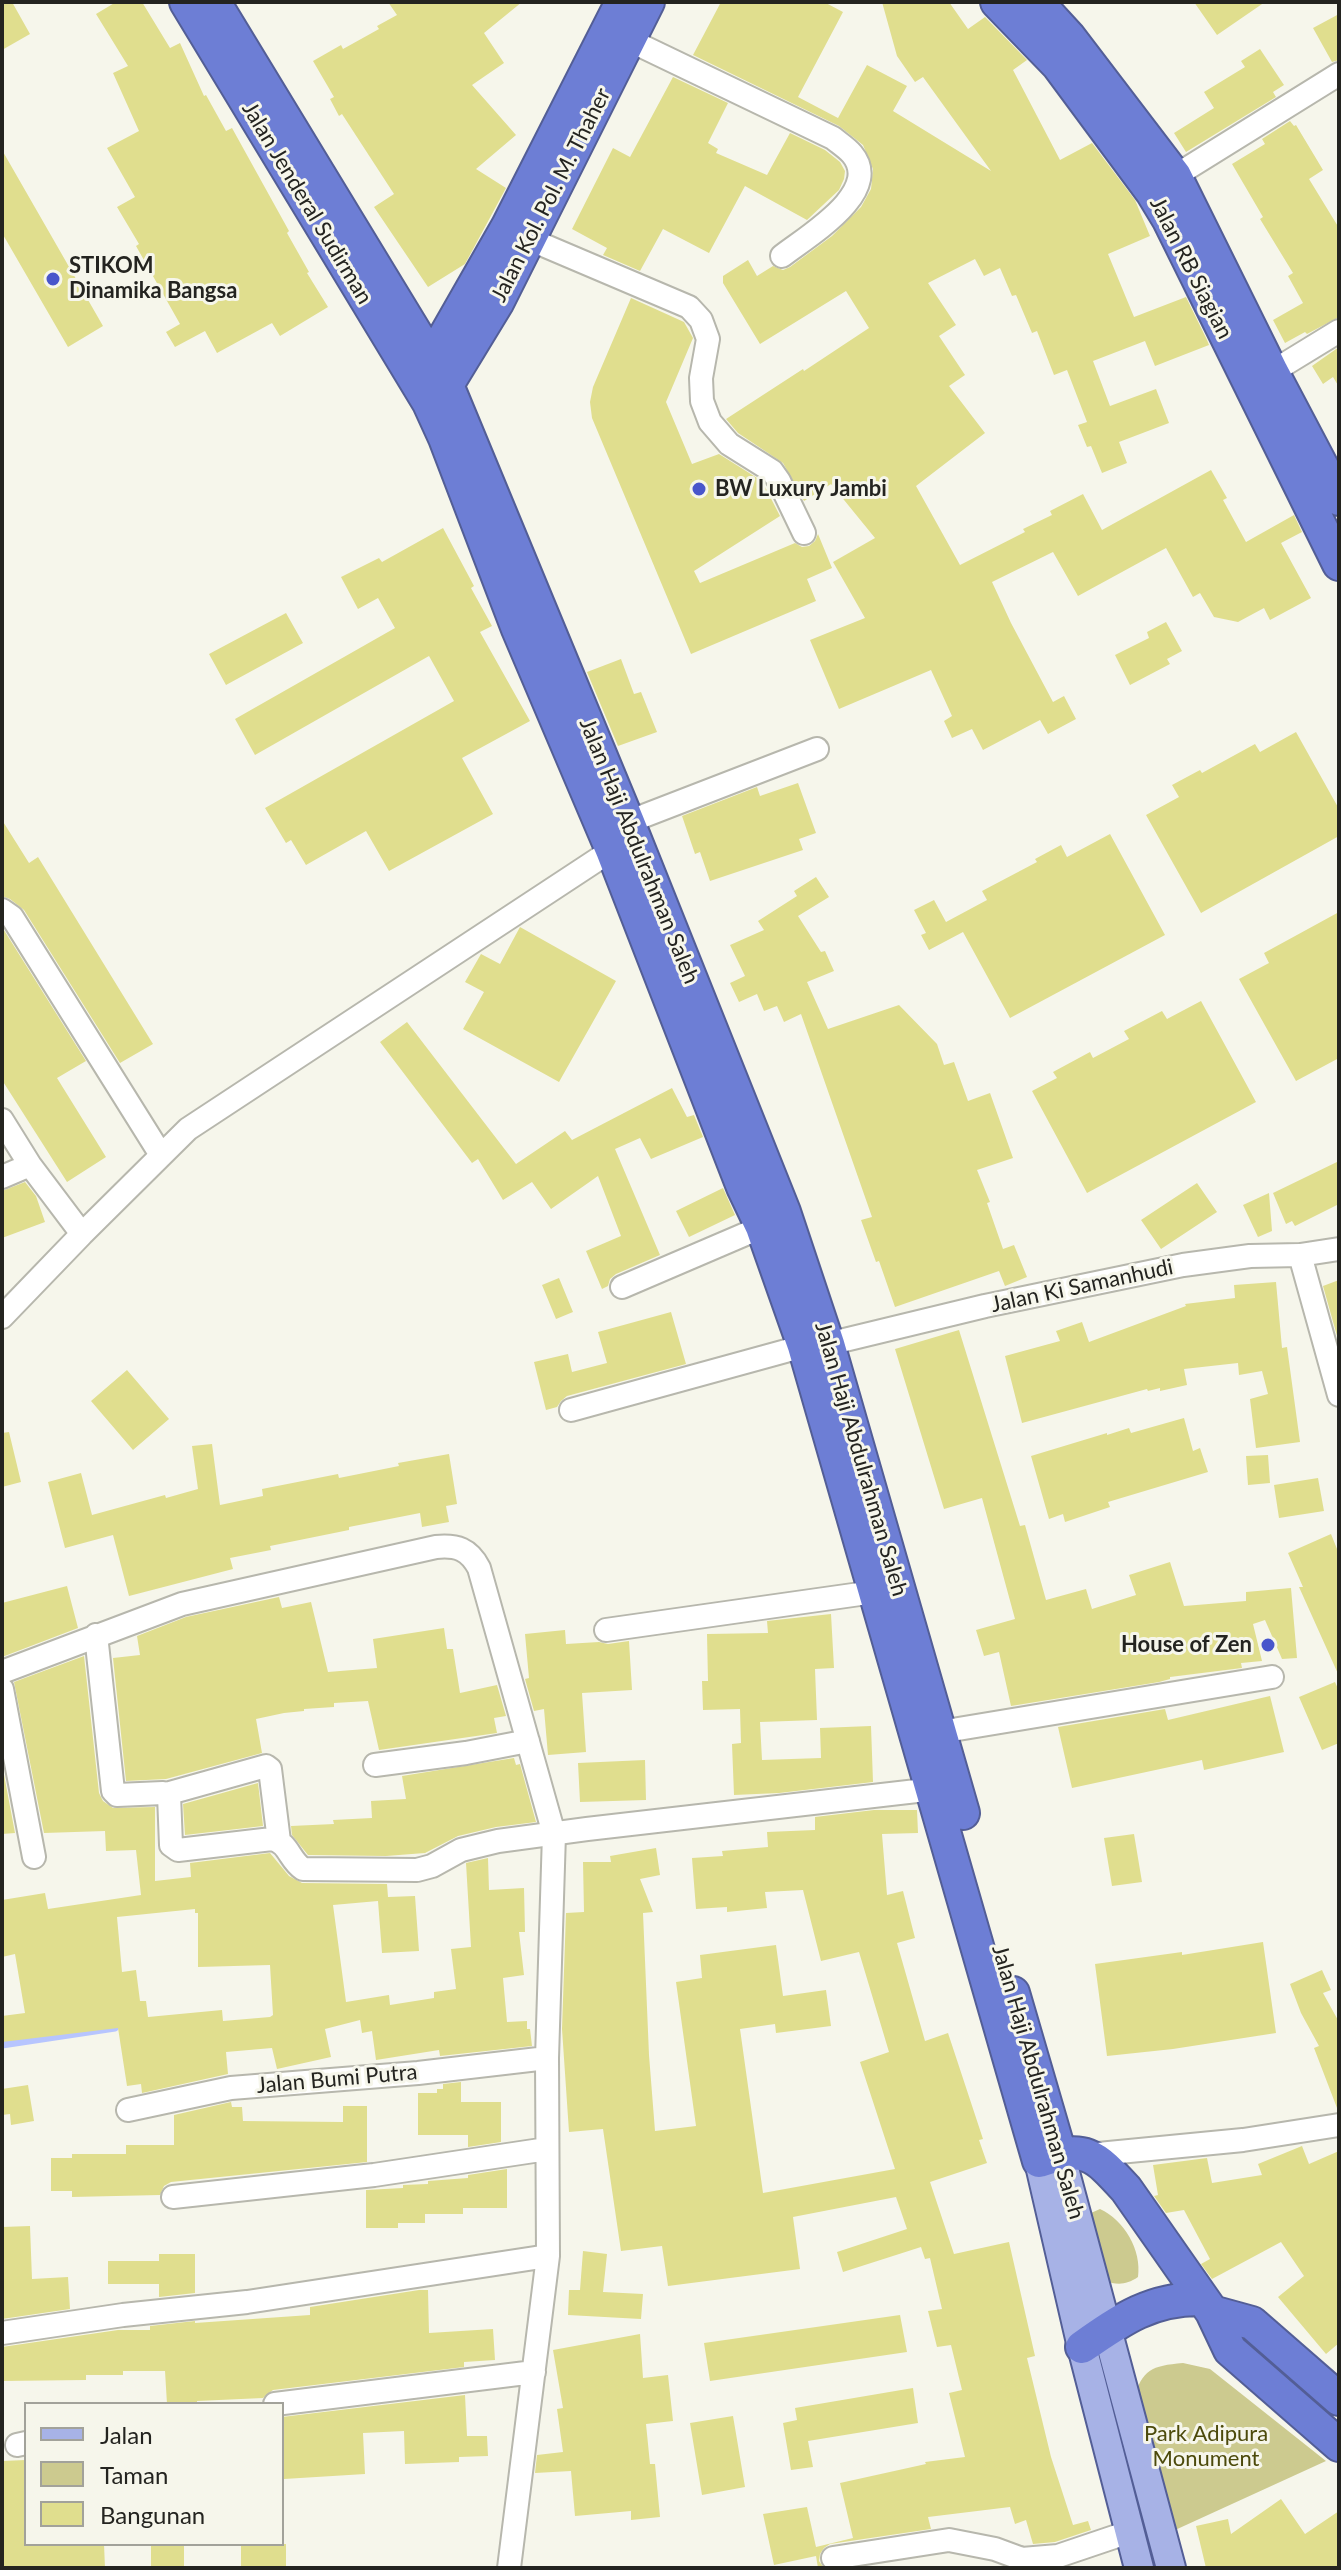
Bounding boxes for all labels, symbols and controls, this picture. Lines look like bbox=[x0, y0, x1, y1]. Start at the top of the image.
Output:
street label: Jalan Kol. Pol. M. Thaher bbox=[486, 84, 616, 306]
street label: Jalan Jenderal Sudirman bbox=[236, 97, 378, 309]
street label: Jalan RB Siagian bbox=[1144, 193, 1238, 343]
place label: STIKOM Dinamika Bangsa bbox=[69, 253, 237, 304]
marker: STIKOM Dinamika Bangsa bbox=[44, 270, 62, 288]
place label: BW Luxury Jambi bbox=[715, 476, 887, 502]
marker: BW Luxury Jambi bbox=[690, 480, 708, 498]
street label: Jalan Haji Abdulrahman Saleh bbox=[574, 714, 704, 988]
street label: Jalan Ki Samanhudi bbox=[989, 1254, 1175, 1318]
street label: Jalan Haji Abdulrahman Saleh bbox=[809, 1319, 913, 1599]
place label: House of Zen bbox=[1121, 1632, 1252, 1658]
marker: House of Zen bbox=[1259, 1636, 1277, 1654]
street label: Jalan Haji Abdulrahman Saleh bbox=[986, 1942, 1090, 2222]
street label: Jalan Bumi Putra bbox=[256, 2059, 418, 2099]
legend bbox=[24, 2402, 284, 2546]
text: Jalan bbox=[100, 2420, 153, 2449]
park label: Park Adipura Monument bbox=[1144, 2421, 1268, 2472]
text: Taman bbox=[100, 2460, 168, 2489]
text: Bangunan bbox=[100, 2500, 205, 2529]

